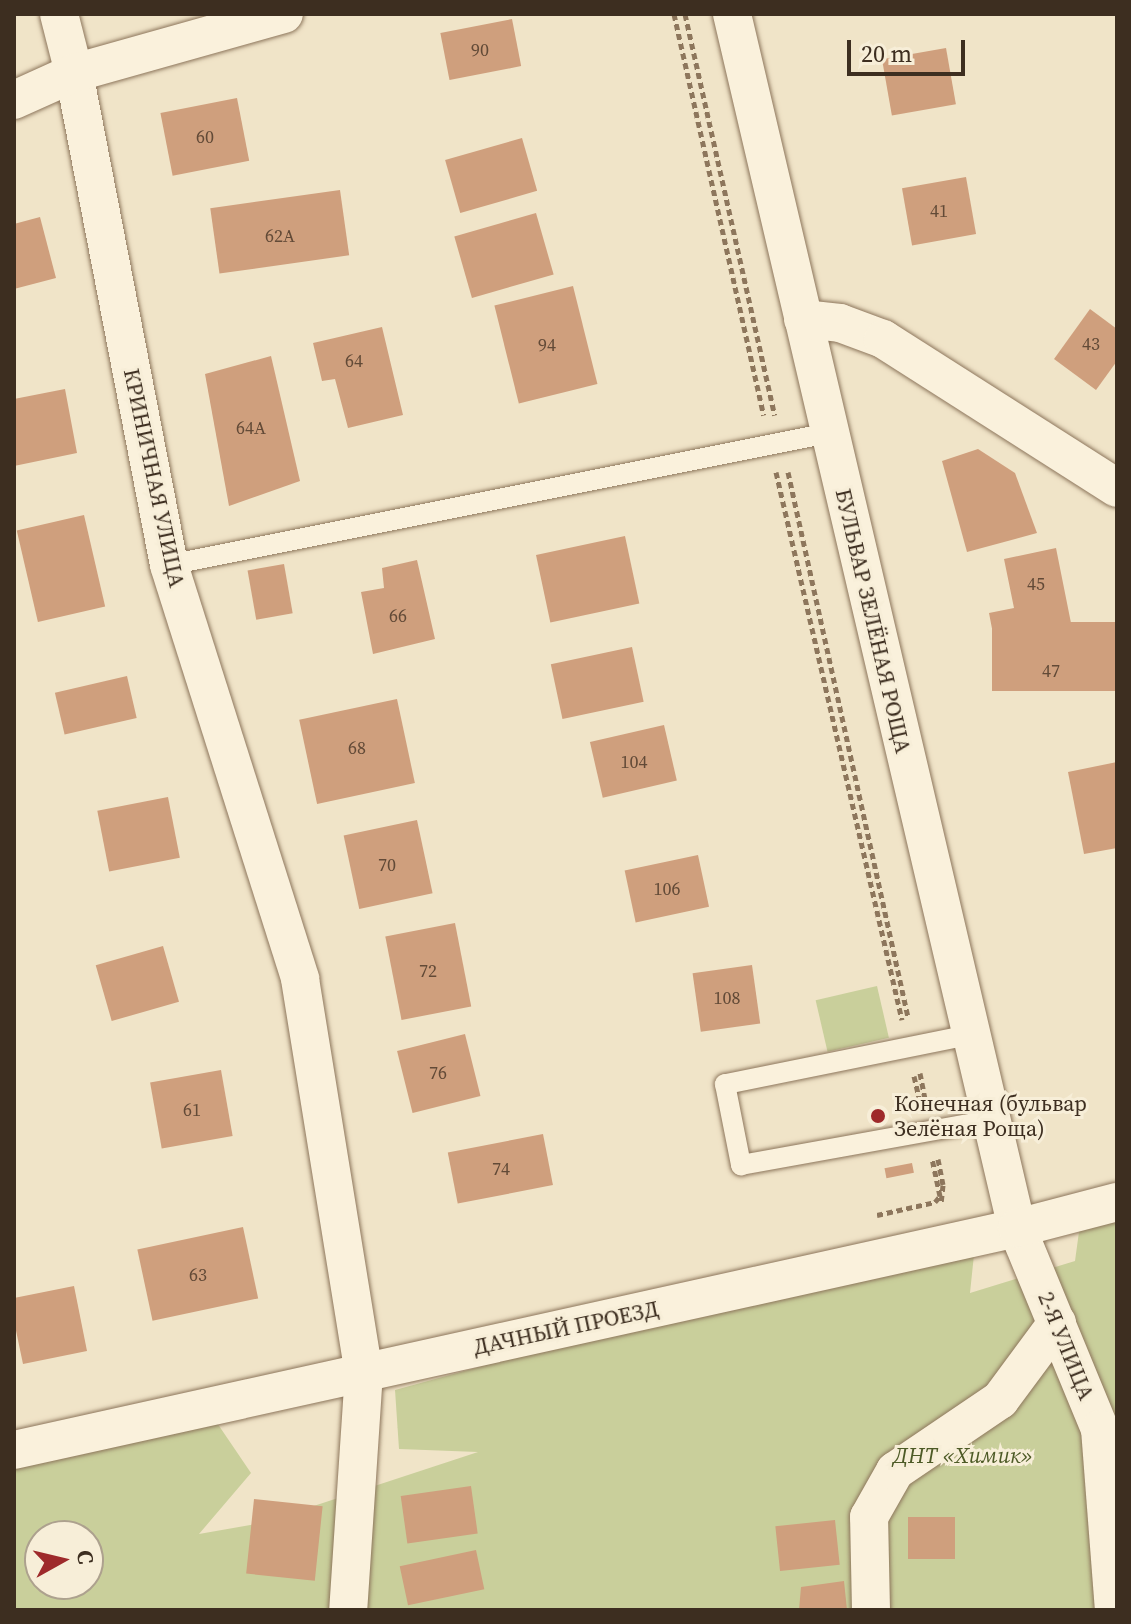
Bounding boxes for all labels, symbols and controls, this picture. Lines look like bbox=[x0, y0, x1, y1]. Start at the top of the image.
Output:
scale bar bbox=[851, 24, 969, 74]
text: 20 m bbox=[861, 37, 912, 70]
house number: 90 bbox=[471, 39, 489, 61]
house number: 60 bbox=[196, 126, 214, 148]
house number: 41 bbox=[930, 200, 948, 222]
house number: 62А bbox=[265, 225, 295, 247]
house number: 43 bbox=[1082, 333, 1100, 355]
house number: 94 bbox=[538, 334, 556, 356]
house number: 64 bbox=[345, 350, 363, 372]
street label: КРИНИЧНАЯ УЛИЦА bbox=[118, 366, 190, 590]
house number: 64А bbox=[236, 417, 266, 439]
street label: БУЛЬВАР ЗЕЛЁНАЯ РОЩА bbox=[830, 486, 916, 756]
house number: 45 bbox=[1027, 573, 1045, 595]
house number: 66 bbox=[389, 605, 407, 627]
house number: 47 bbox=[1042, 660, 1060, 682]
house number: 68 bbox=[348, 737, 366, 759]
house number: 104 bbox=[621, 751, 647, 773]
house number: 70 bbox=[378, 854, 396, 876]
house number: 106 bbox=[654, 878, 680, 900]
house number: 72 bbox=[419, 960, 437, 982]
house number: 108 bbox=[714, 987, 740, 1009]
house number: 76 bbox=[429, 1062, 447, 1084]
place label: Конечная (бульвар Зелёная Роща) bbox=[894, 1090, 1087, 1142]
house number: 61 bbox=[183, 1099, 201, 1121]
marker: Конечная (бульвар Зелёная Роща) bbox=[869, 1107, 887, 1125]
house number: 74 bbox=[492, 1158, 510, 1180]
house number: 63 bbox=[189, 1264, 207, 1286]
street label: 2-Я УЛИЦА bbox=[1032, 1288, 1100, 1404]
street label: ДАЧНЫЙ ПРОЕЗД bbox=[471, 1295, 661, 1361]
park label: ДНТ «Химик» bbox=[893, 1443, 1033, 1469]
north arrow bbox=[24, 1520, 104, 1600]
text: С bbox=[70, 1548, 102, 1566]

